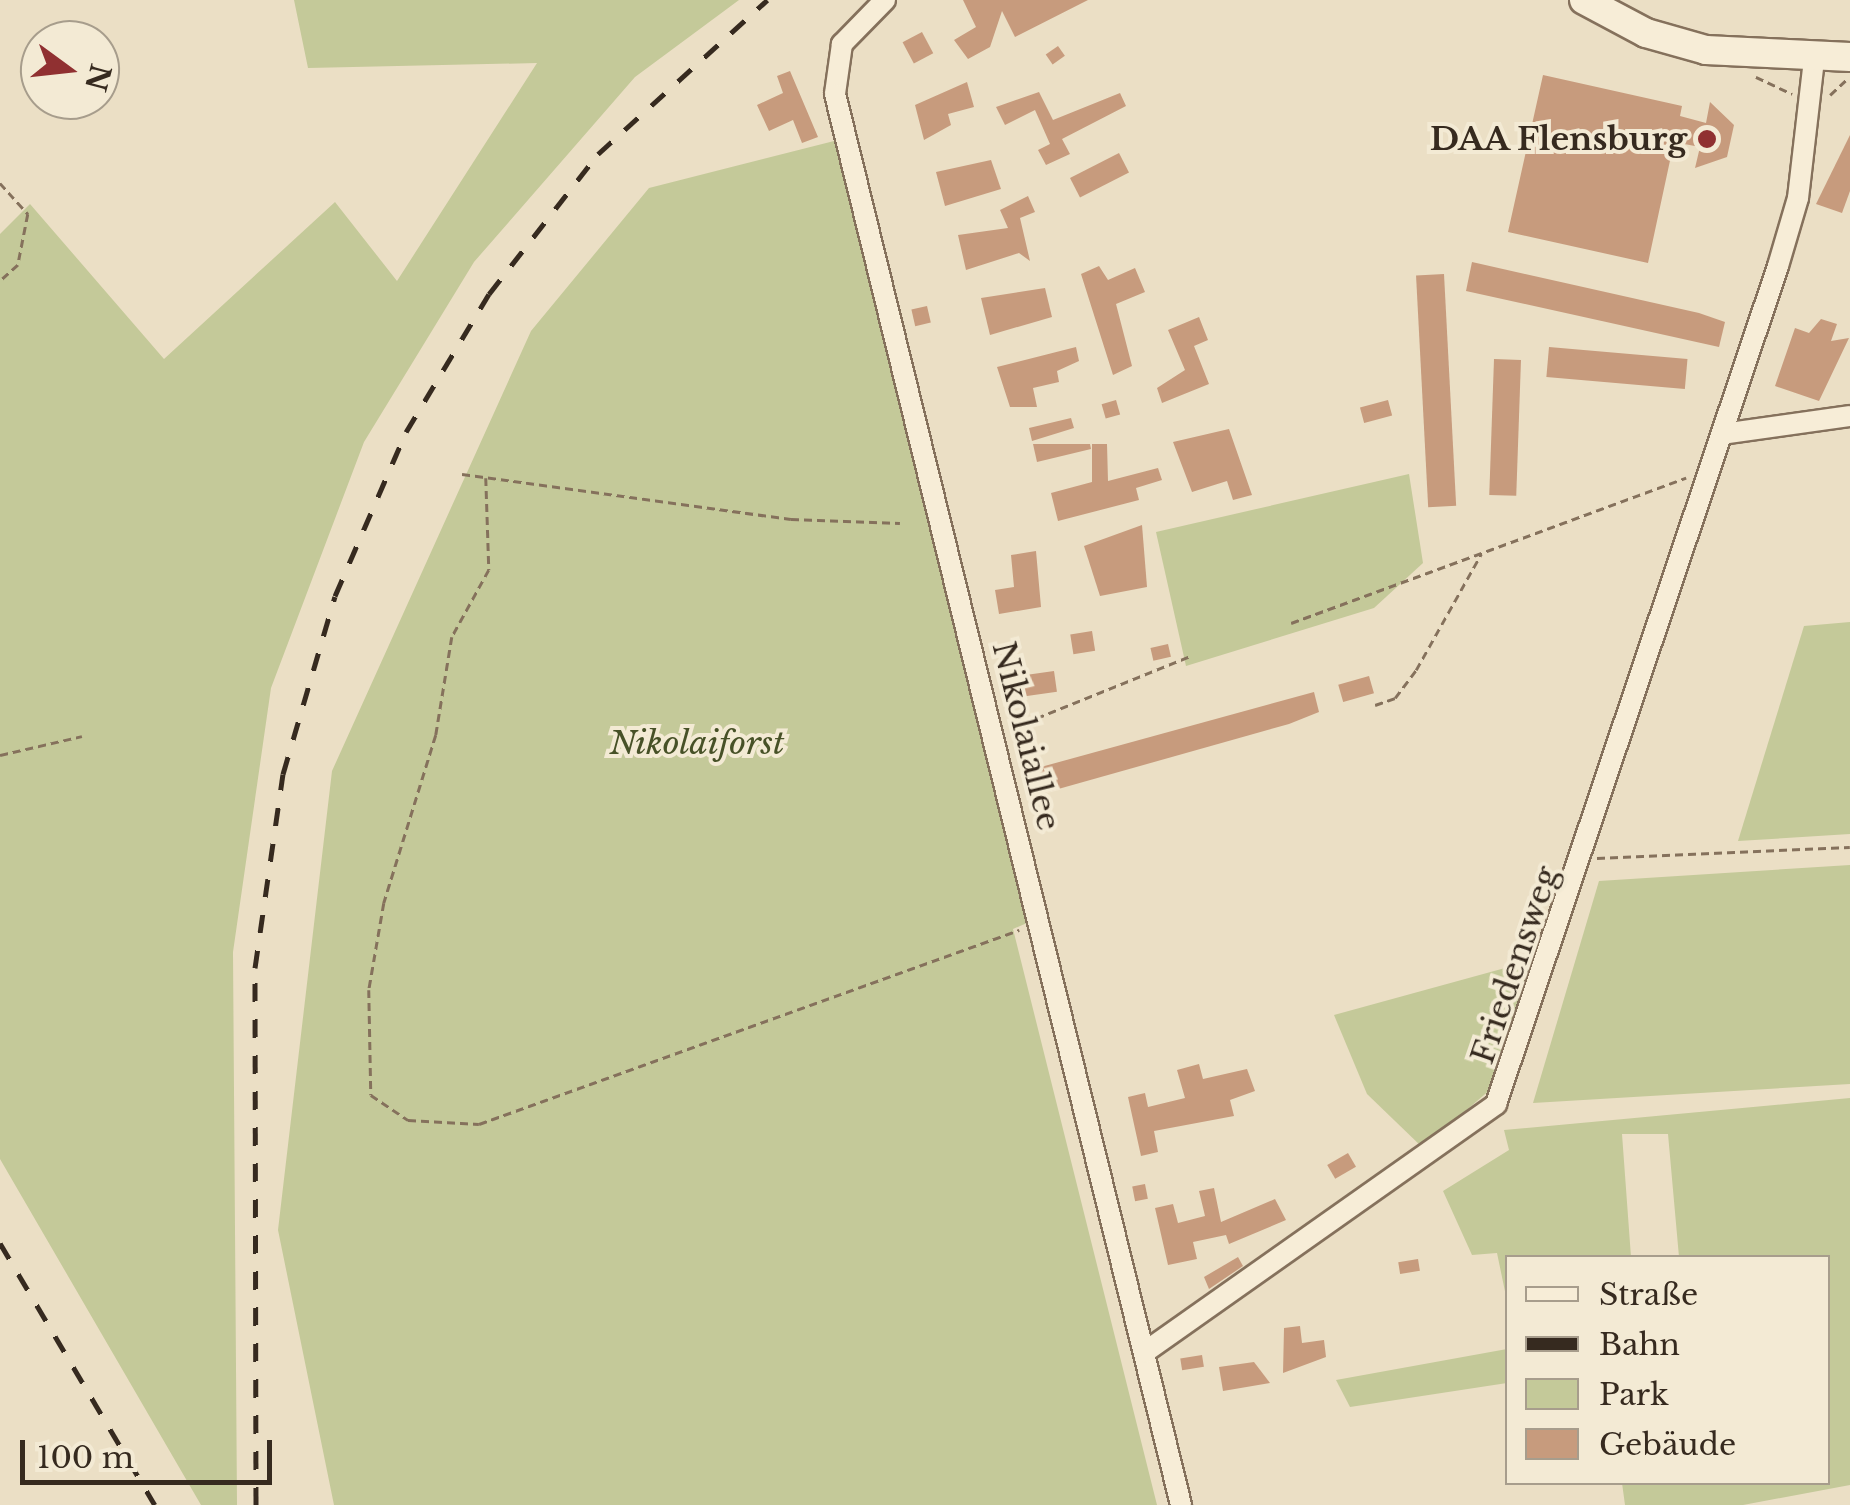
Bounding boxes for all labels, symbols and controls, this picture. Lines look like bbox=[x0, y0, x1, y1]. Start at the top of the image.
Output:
north arrow bbox=[20, 20, 120, 120]
text: N bbox=[77, 60, 118, 95]
place label: DAA Flensburg bbox=[1428, 120, 1687, 158]
marker: DAA Flensburg bbox=[1696, 128, 1718, 150]
street label: Nikolaiallee bbox=[984, 638, 1068, 834]
park label: Nikolaiforst bbox=[609, 724, 785, 762]
street label: Friedensweg bbox=[1463, 861, 1567, 1069]
legend bbox=[1505, 1255, 1830, 1485]
text: Straße bbox=[1599, 1276, 1698, 1313]
text: Bahn bbox=[1599, 1326, 1680, 1363]
text: Park bbox=[1599, 1376, 1669, 1413]
scale bar bbox=[25, 1420, 278, 1482]
text: Gebäude bbox=[1599, 1426, 1736, 1463]
text: 100 m bbox=[37, 1439, 134, 1476]

